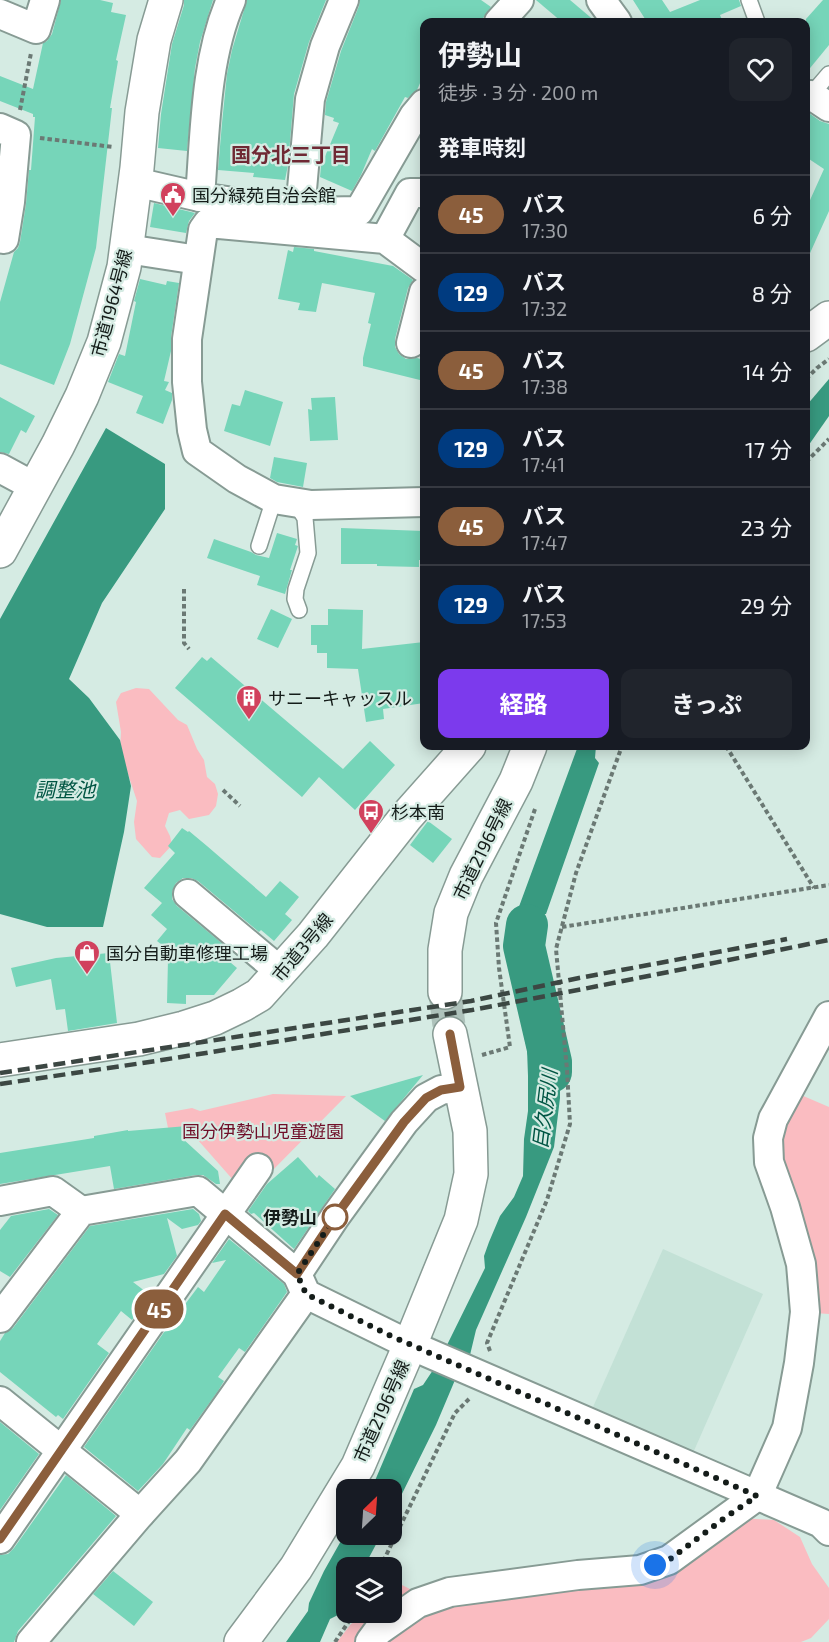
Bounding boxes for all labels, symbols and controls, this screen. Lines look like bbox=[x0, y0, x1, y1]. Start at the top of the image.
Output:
text: 伊勢山 bbox=[438, 37, 522, 71]
button: heart bbox=[729, 38, 792, 101]
text: 徒歩 · 3 分 · 200 m bbox=[438, 80, 598, 104]
text: 発車時刻 bbox=[438, 134, 526, 160]
district label: 国分北三丁目 bbox=[231, 142, 351, 166]
public building icon: 国分緑苑自治会館 bbox=[158, 180, 188, 218]
place label: 国分緑苑自治会館 bbox=[192, 184, 336, 206]
text: バス bbox=[522, 190, 566, 216]
text: 45 bbox=[459, 202, 483, 227]
text: 6 分 bbox=[753, 202, 792, 228]
text: 17:30 bbox=[522, 218, 568, 242]
street label: 市道1964号線 bbox=[86, 247, 136, 359]
text: バス bbox=[522, 268, 566, 294]
text: 129 bbox=[454, 280, 488, 305]
text: 8 分 bbox=[752, 280, 792, 306]
text: 17:32 bbox=[522, 296, 567, 320]
text: バス bbox=[522, 346, 566, 372]
text: 45 bbox=[459, 358, 483, 383]
text: 14 分 bbox=[743, 358, 792, 384]
text: 17:38 bbox=[522, 374, 568, 398]
text: バス bbox=[522, 424, 566, 450]
text: 129 bbox=[454, 436, 488, 461]
text: 17 分 bbox=[745, 436, 792, 462]
text: 17:41 bbox=[522, 452, 565, 476]
text: バス bbox=[522, 502, 566, 528]
text: 45 bbox=[459, 514, 483, 539]
text: 23 分 bbox=[740, 514, 792, 540]
text: 17:47 bbox=[522, 530, 567, 554]
text: バス bbox=[522, 580, 566, 606]
text: 129 bbox=[454, 592, 488, 617]
text: 29 分 bbox=[740, 592, 792, 618]
text: 17:53 bbox=[522, 608, 567, 632]
button: 経路 bbox=[438, 669, 609, 738]
button: きっぷ bbox=[621, 669, 792, 738]
building icon: サニーキャッスル bbox=[234, 683, 264, 721]
place label: サニーキャッスル bbox=[268, 687, 412, 709]
water label: 調整池 bbox=[35, 777, 97, 801]
street label: 市道2196号線 bbox=[448, 795, 516, 903]
bus stop icon: 杉本南 bbox=[356, 797, 386, 835]
place label: 杉本南 bbox=[391, 801, 445, 823]
street label: 市道3号線 bbox=[267, 909, 337, 985]
shop icon: 国分自動車修理工場 bbox=[72, 938, 102, 976]
place label: 国分自動車修理工場 bbox=[106, 942, 268, 964]
water label: 目久尻川 bbox=[527, 1066, 561, 1150]
park label: 国分伊勢山児童遊園 bbox=[182, 1120, 344, 1142]
marker: 伊勢山 bbox=[322, 1204, 348, 1230]
place label: 伊勢山 bbox=[263, 1206, 317, 1228]
line badge: 45 bbox=[132, 1290, 186, 1328]
text: 45 bbox=[147, 1297, 171, 1322]
street label: 市道2196号線 bbox=[349, 1356, 413, 1466]
north arrow bbox=[336, 1479, 402, 1545]
map controls bbox=[336, 1479, 402, 1623]
your location bbox=[640, 1550, 670, 1580]
button: layers bbox=[336, 1557, 402, 1623]

